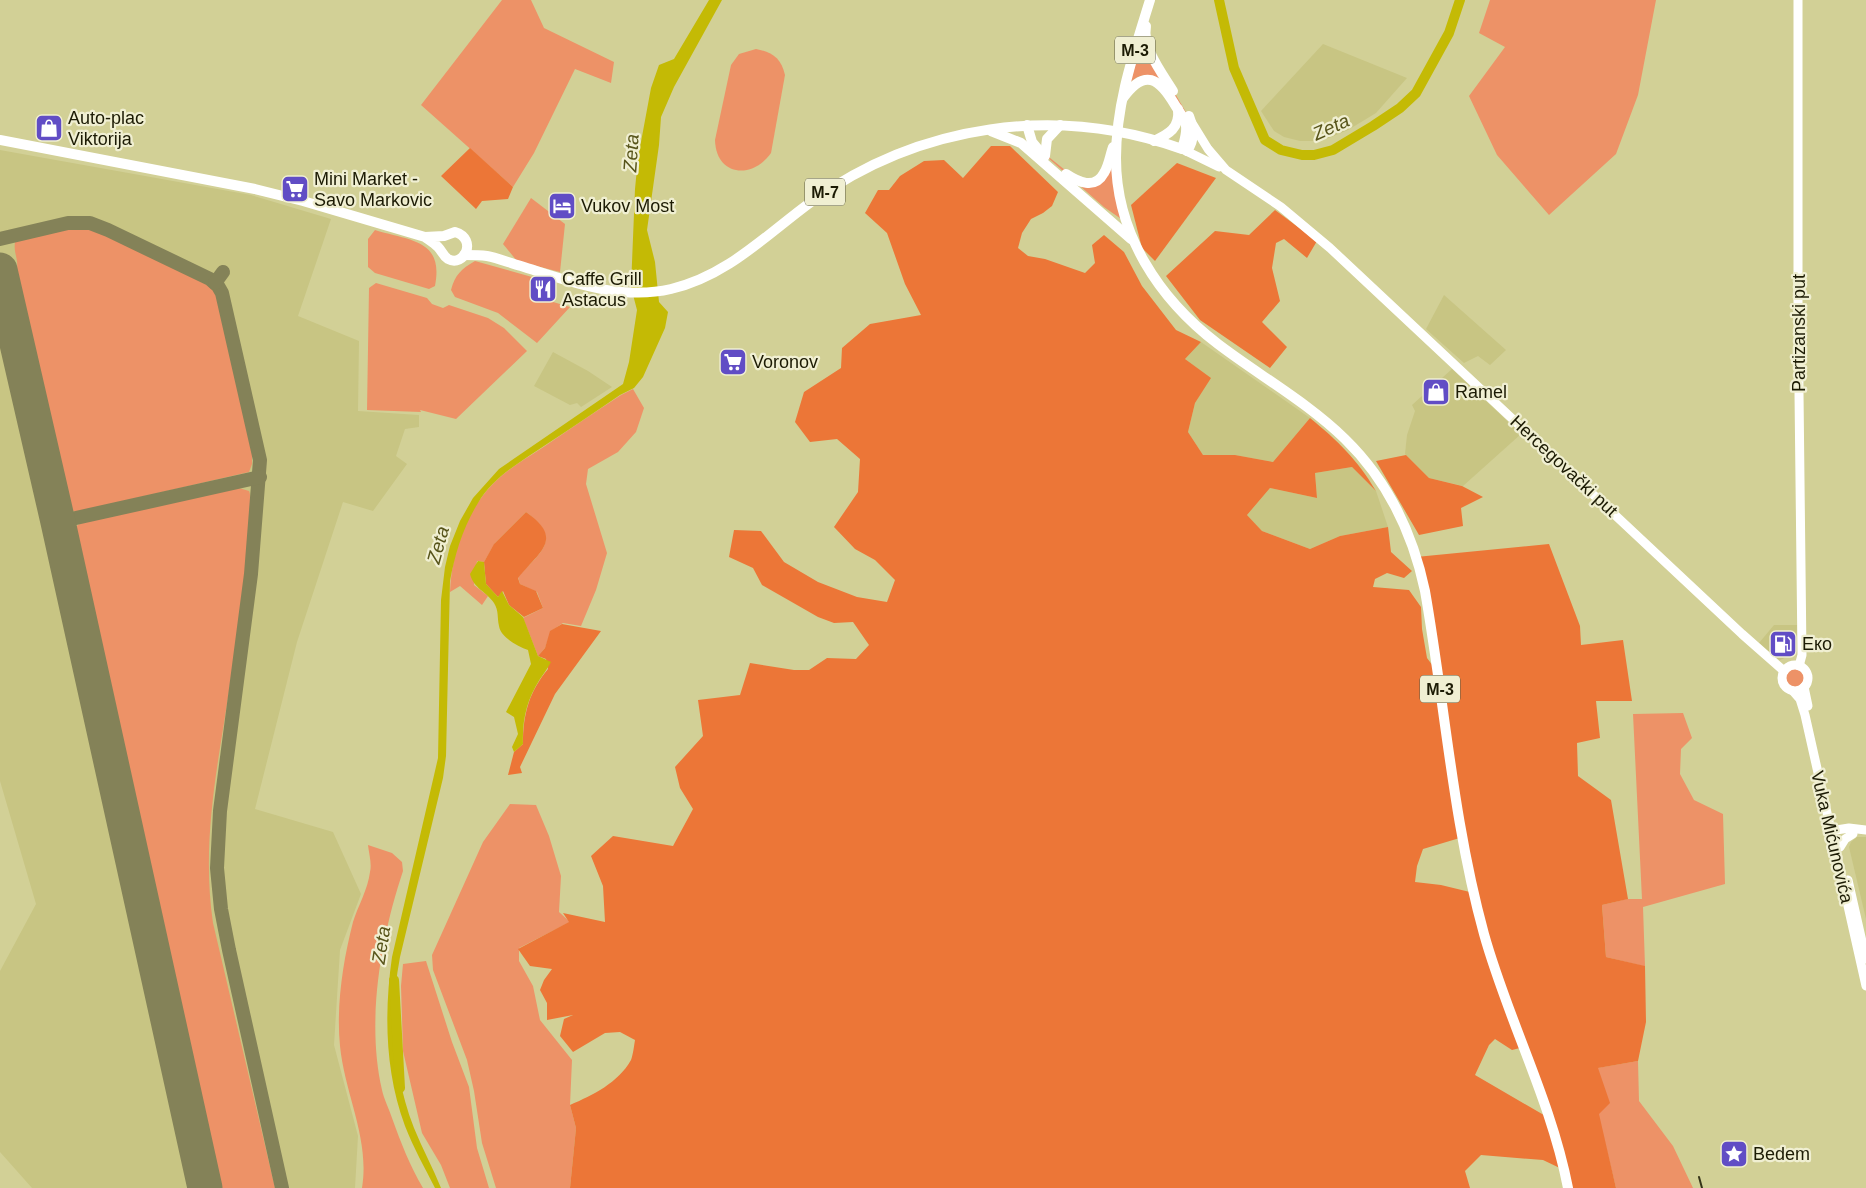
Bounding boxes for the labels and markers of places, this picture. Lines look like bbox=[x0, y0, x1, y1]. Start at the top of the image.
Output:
place label: Auto-plac Viktorija bbox=[68, 108, 144, 149]
shop icon: Auto-plac Viktorija bbox=[34, 113, 64, 143]
place label: Mini Market - Savo Markovic bbox=[314, 169, 432, 210]
supermarket icon: Mini Market - Savo Markovic bbox=[280, 174, 310, 204]
hotel icon: Vukov Most bbox=[547, 191, 577, 221]
place label: Vukov Most bbox=[581, 196, 674, 216]
place label: Caffe Grill Astacus bbox=[562, 269, 642, 310]
restaurant icon: Caffe Grill Astacus bbox=[528, 274, 558, 304]
supermarket icon: Voronov bbox=[718, 347, 748, 377]
place label: Voronov bbox=[752, 352, 818, 372]
shop icon: Ramel bbox=[1421, 377, 1451, 407]
place label: Ramel bbox=[1455, 382, 1507, 402]
fuel station icon: Еко bbox=[1768, 629, 1798, 659]
place label: Еко bbox=[1802, 634, 1832, 654]
place icon: Bedem bbox=[1719, 1139, 1749, 1169]
place label: Bedem bbox=[1753, 1144, 1810, 1164]

